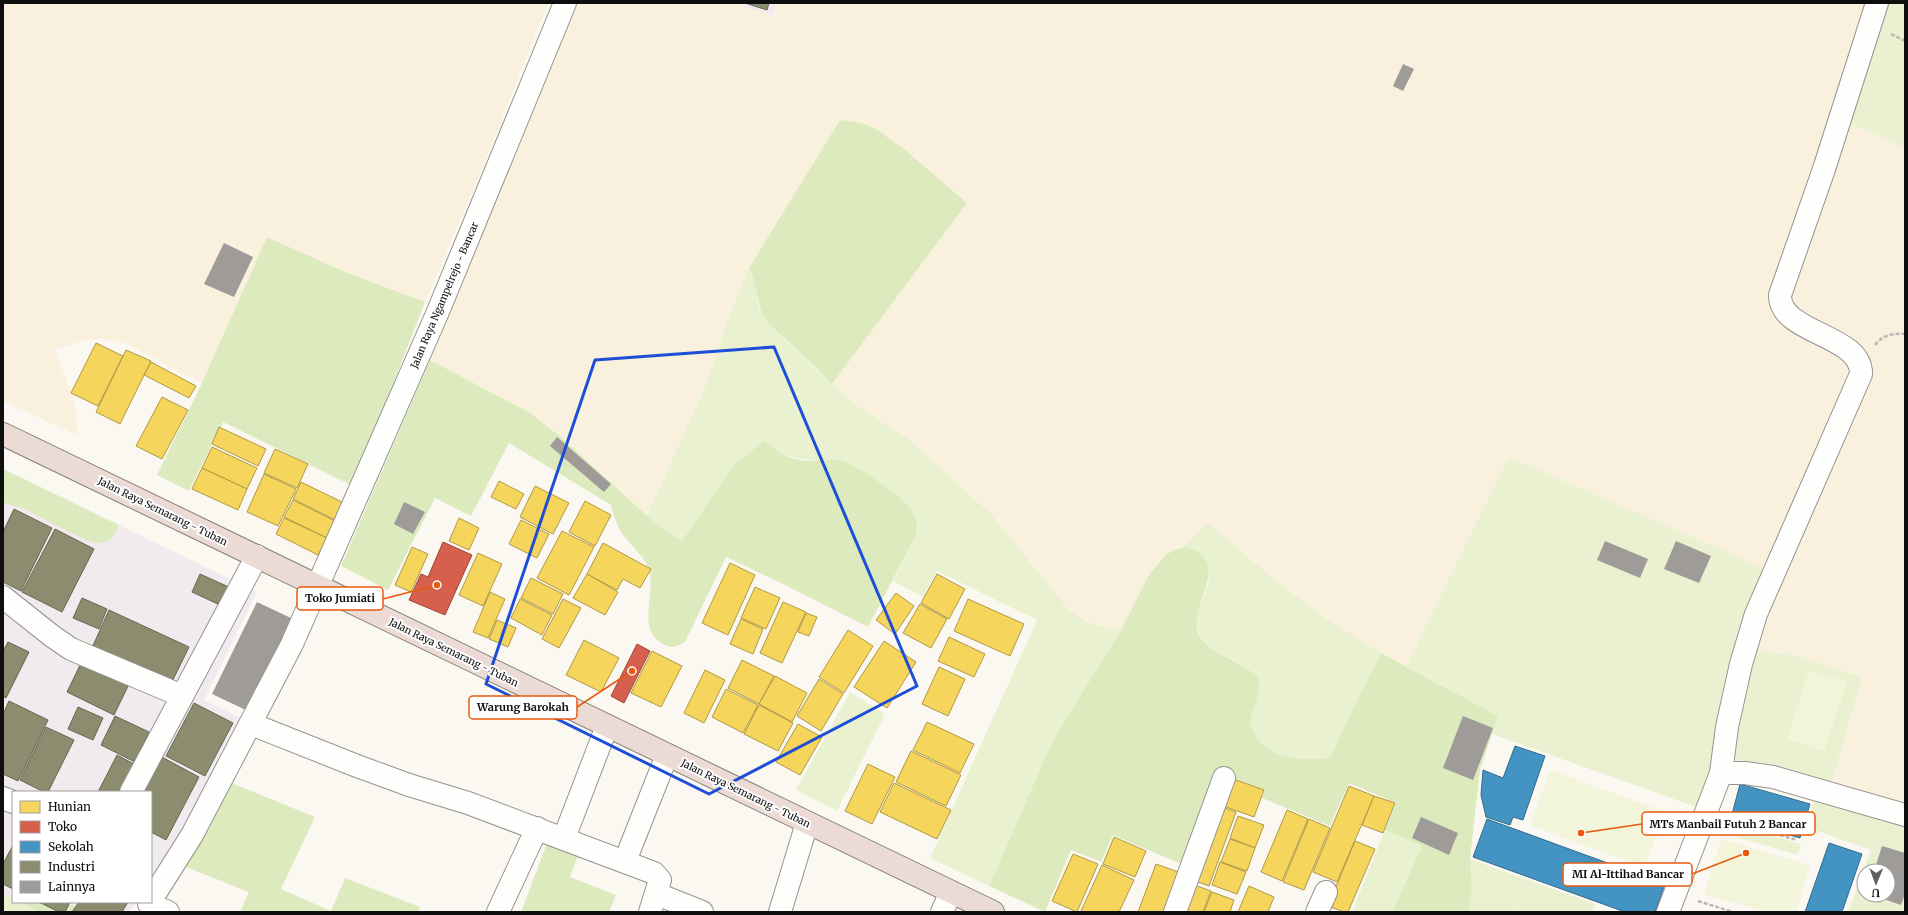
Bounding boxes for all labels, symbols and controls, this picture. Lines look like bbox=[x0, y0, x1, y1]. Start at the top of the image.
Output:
street label: Jalan Raya Ngampelrejo - Bancar bbox=[407, 219, 482, 371]
street label: Jalan Raya Semarang - Tuban bbox=[95, 474, 230, 549]
callout: Toko Jumiati bbox=[297, 587, 383, 610]
text: Toko Jumiati bbox=[305, 591, 375, 605]
street label: Jalan Raya Semarang - Tuban bbox=[386, 615, 521, 690]
callout: Warung Barokah bbox=[469, 696, 577, 719]
text: Warung Barokah bbox=[476, 700, 570, 714]
street label: Jalan Raya Semarang - Tuban bbox=[678, 756, 813, 831]
legend bbox=[12, 791, 152, 903]
text: Hunian bbox=[48, 799, 91, 814]
callout: MTs Manbail Futuh 2 Bancar bbox=[1642, 812, 1815, 835]
text: MTs Manbail Futuh 2 Bancar bbox=[1649, 817, 1807, 831]
text: Toko bbox=[48, 819, 77, 834]
text: Sekolah bbox=[48, 839, 94, 854]
text: Industri bbox=[48, 859, 95, 874]
callout: MI Al-Ittihad Bancar bbox=[1563, 863, 1692, 886]
north arrow bbox=[1856, 863, 1896, 903]
text: MI Al-Ittihad Bancar bbox=[1572, 867, 1684, 881]
text: Lainnya bbox=[48, 879, 96, 894]
text: U bbox=[1871, 886, 1880, 900]

